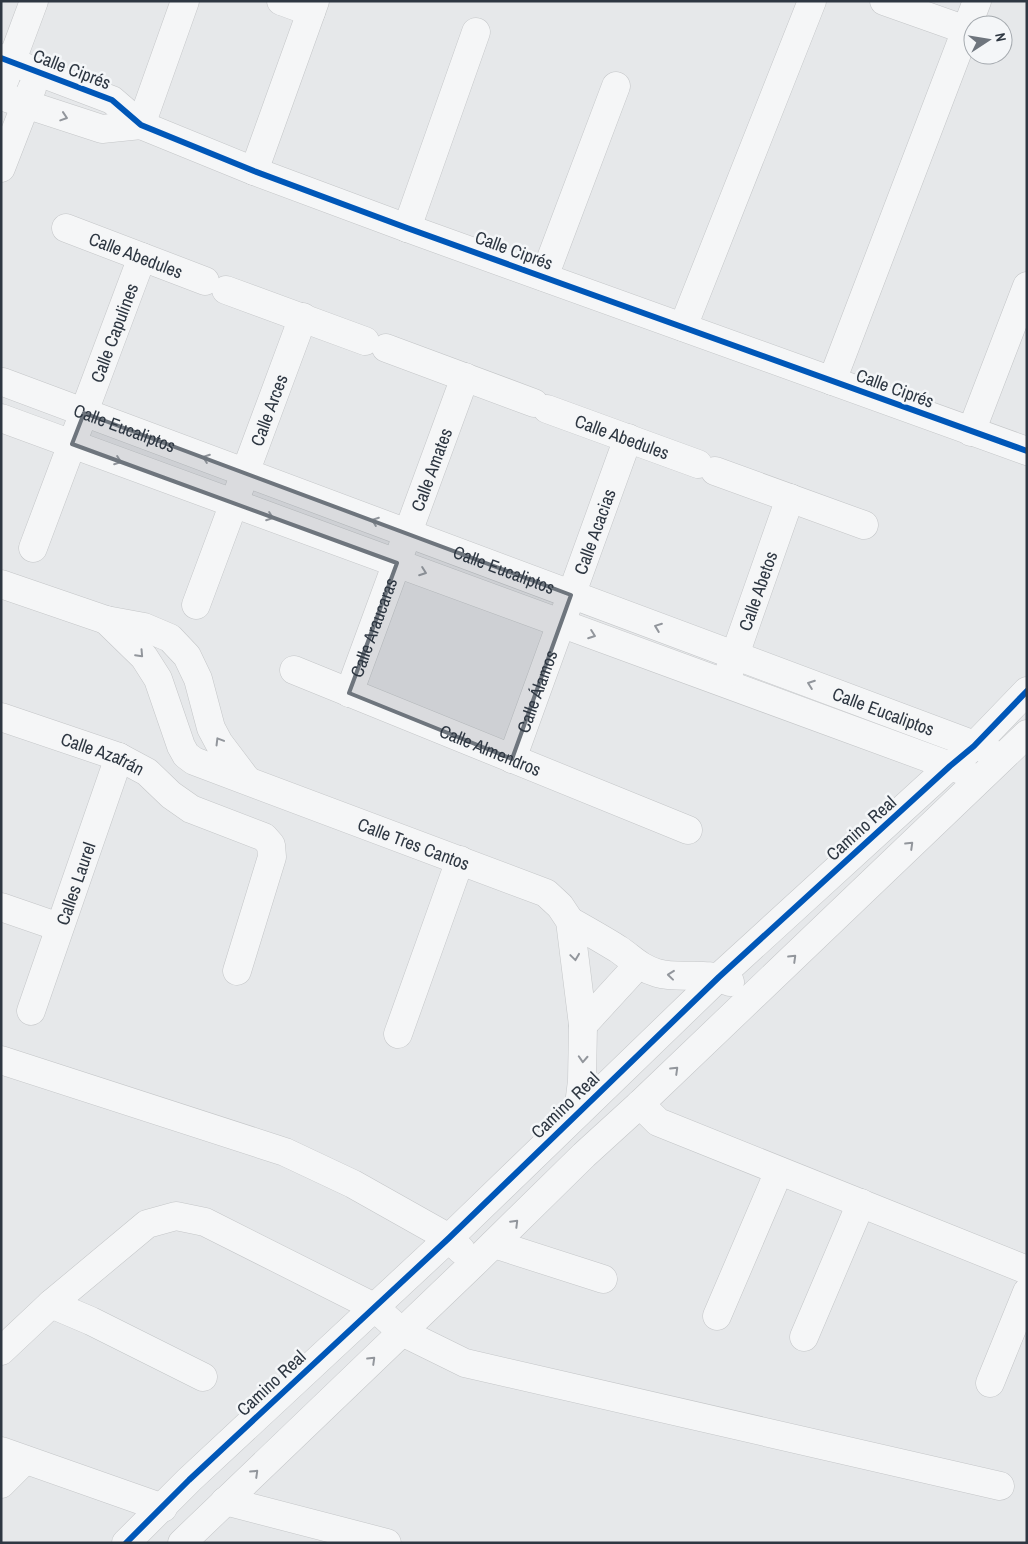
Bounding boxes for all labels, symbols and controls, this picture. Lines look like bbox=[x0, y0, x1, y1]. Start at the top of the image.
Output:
north arrow bbox=[963, 15, 1013, 65]
text: N bbox=[991, 31, 1010, 43]
street label: Calle Ciprés bbox=[30, 43, 114, 95]
one-way arrow bbox=[59, 111, 68, 121]
street label: Calle Ciprés bbox=[472, 224, 556, 276]
street label: Calle Abedules bbox=[86, 225, 187, 284]
street label: Calle Capulines bbox=[84, 279, 144, 386]
street label: Calle Ciprés bbox=[853, 362, 937, 414]
street label: Calle Arces bbox=[244, 371, 293, 449]
street label: Calle Eucaliptos bbox=[70, 397, 179, 458]
street label: Calle Abedules bbox=[572, 408, 673, 465]
street label: Calle Amates bbox=[404, 424, 458, 515]
one-way arrow bbox=[203, 454, 211, 464]
one-way arrow bbox=[113, 455, 122, 465]
street label: Calle Acacias bbox=[567, 485, 621, 578]
one-way arrow bbox=[266, 511, 274, 521]
one-way arrow bbox=[371, 517, 380, 527]
street label: Calle Eucaliptos bbox=[450, 539, 559, 600]
street label: Calle Abetos bbox=[732, 548, 783, 634]
one-way arrow bbox=[418, 566, 427, 576]
street label: Calle Araucaras bbox=[343, 574, 403, 681]
one-way arrow bbox=[655, 623, 663, 633]
one-way arrow bbox=[587, 629, 596, 639]
street label: Calle Álamos bbox=[510, 646, 563, 736]
one-way arrow bbox=[134, 649, 143, 658]
one-way arrow bbox=[807, 680, 815, 690]
street label: Calle Eucaliptos bbox=[829, 681, 938, 741]
street label: Calle Almendros bbox=[436, 718, 545, 782]
street label: Calle Azafrán bbox=[58, 726, 149, 781]
one-way arrow bbox=[215, 737, 225, 746]
street label: Camino Real bbox=[821, 790, 901, 866]
street label: Calle Tres Cantos bbox=[354, 811, 473, 876]
street label: Calles Laurel bbox=[49, 839, 101, 928]
one-way arrow bbox=[904, 842, 913, 851]
one-way arrow bbox=[569, 953, 580, 961]
one-way arrow bbox=[787, 955, 796, 964]
one-way arrow bbox=[667, 970, 675, 981]
one-way arrow bbox=[577, 1055, 588, 1063]
street label: Camino Real bbox=[525, 1066, 605, 1144]
one-way arrow bbox=[670, 1067, 679, 1076]
one-way arrow bbox=[509, 1220, 518, 1229]
street label: Camino Real bbox=[231, 1344, 311, 1422]
one-way arrow bbox=[367, 1357, 376, 1366]
one-way arrow bbox=[249, 1470, 258, 1479]

